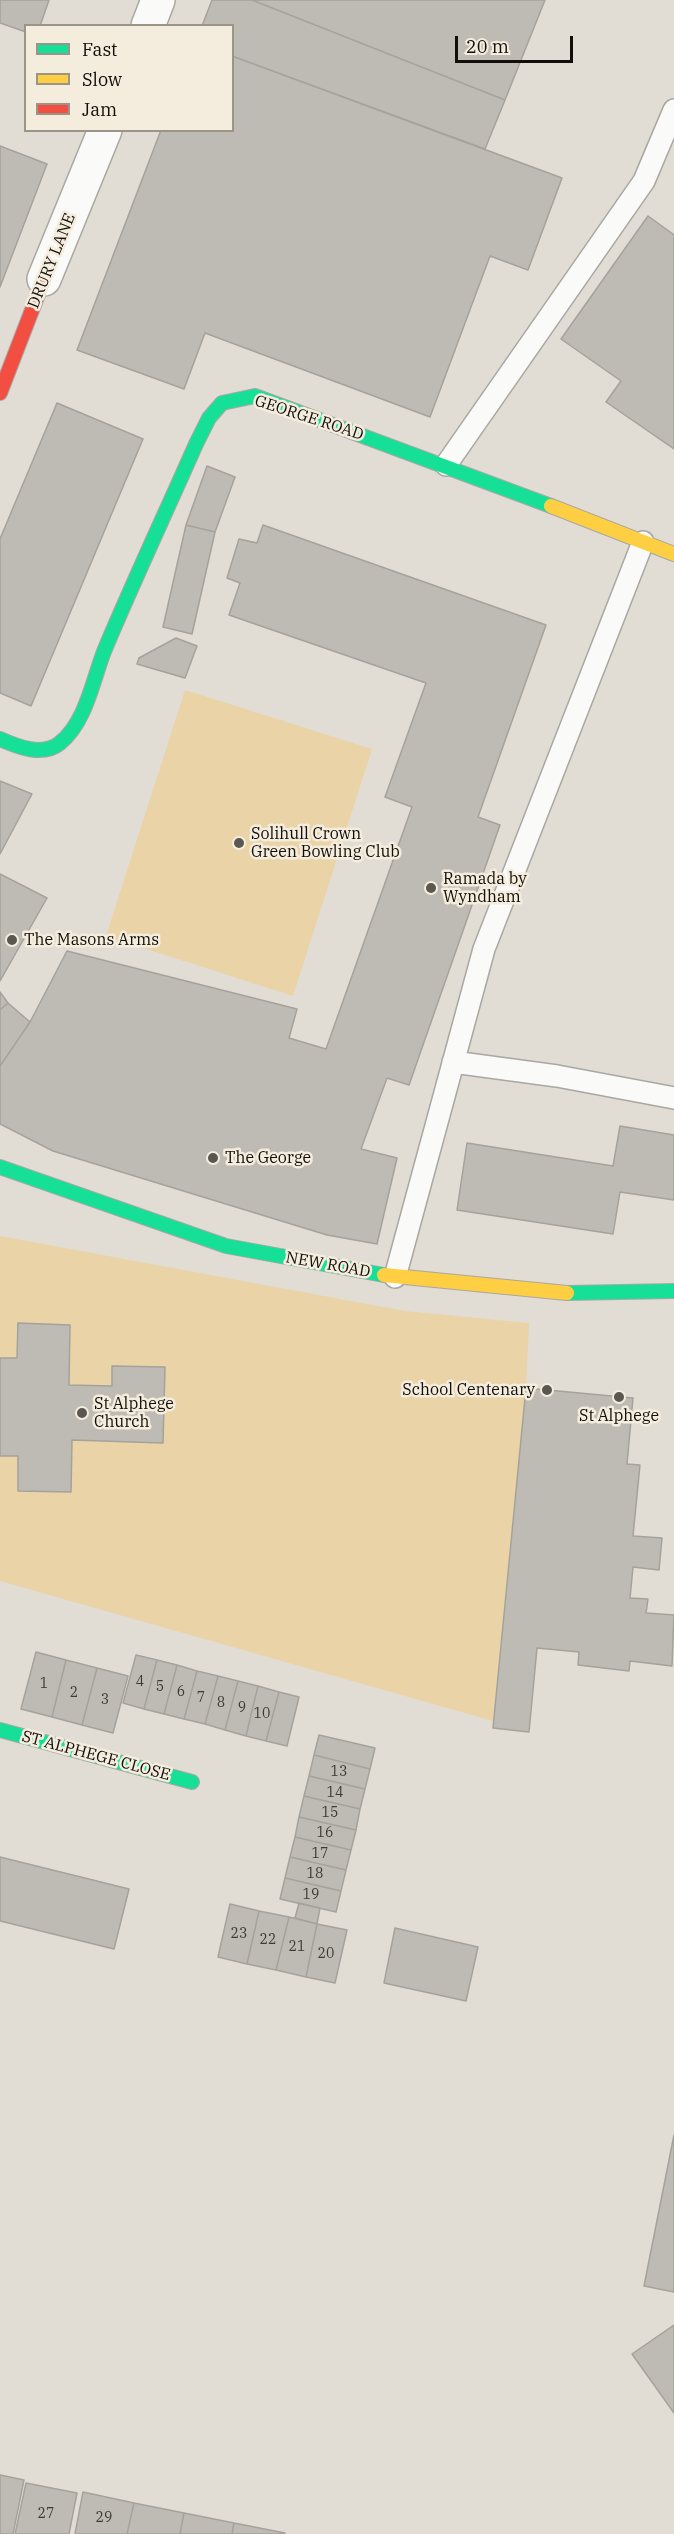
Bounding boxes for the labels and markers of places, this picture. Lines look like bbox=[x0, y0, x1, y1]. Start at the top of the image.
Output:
place label: Solihull Crown Green Bowling Club bbox=[251, 824, 400, 862]
marker: Solihull Crown Green Bowling Club bbox=[232, 836, 246, 850]
place label: Ramada by Wyndham bbox=[443, 869, 527, 907]
marker: Ramada by Wyndham bbox=[424, 881, 438, 895]
place label: The Masons Arms bbox=[24, 930, 159, 950]
marker: The Masons Arms bbox=[5, 933, 19, 947]
place label: The George bbox=[225, 1148, 311, 1168]
marker: The George bbox=[206, 1151, 220, 1165]
place label: School Centenary bbox=[402, 1380, 535, 1400]
marker: School Centenary bbox=[540, 1383, 554, 1397]
marker: St Alphege bbox=[612, 1390, 626, 1404]
place label: St Alphege Church bbox=[94, 1394, 174, 1432]
marker: St Alphege Church bbox=[75, 1406, 89, 1420]
place label: St Alphege bbox=[579, 1406, 659, 1426]

